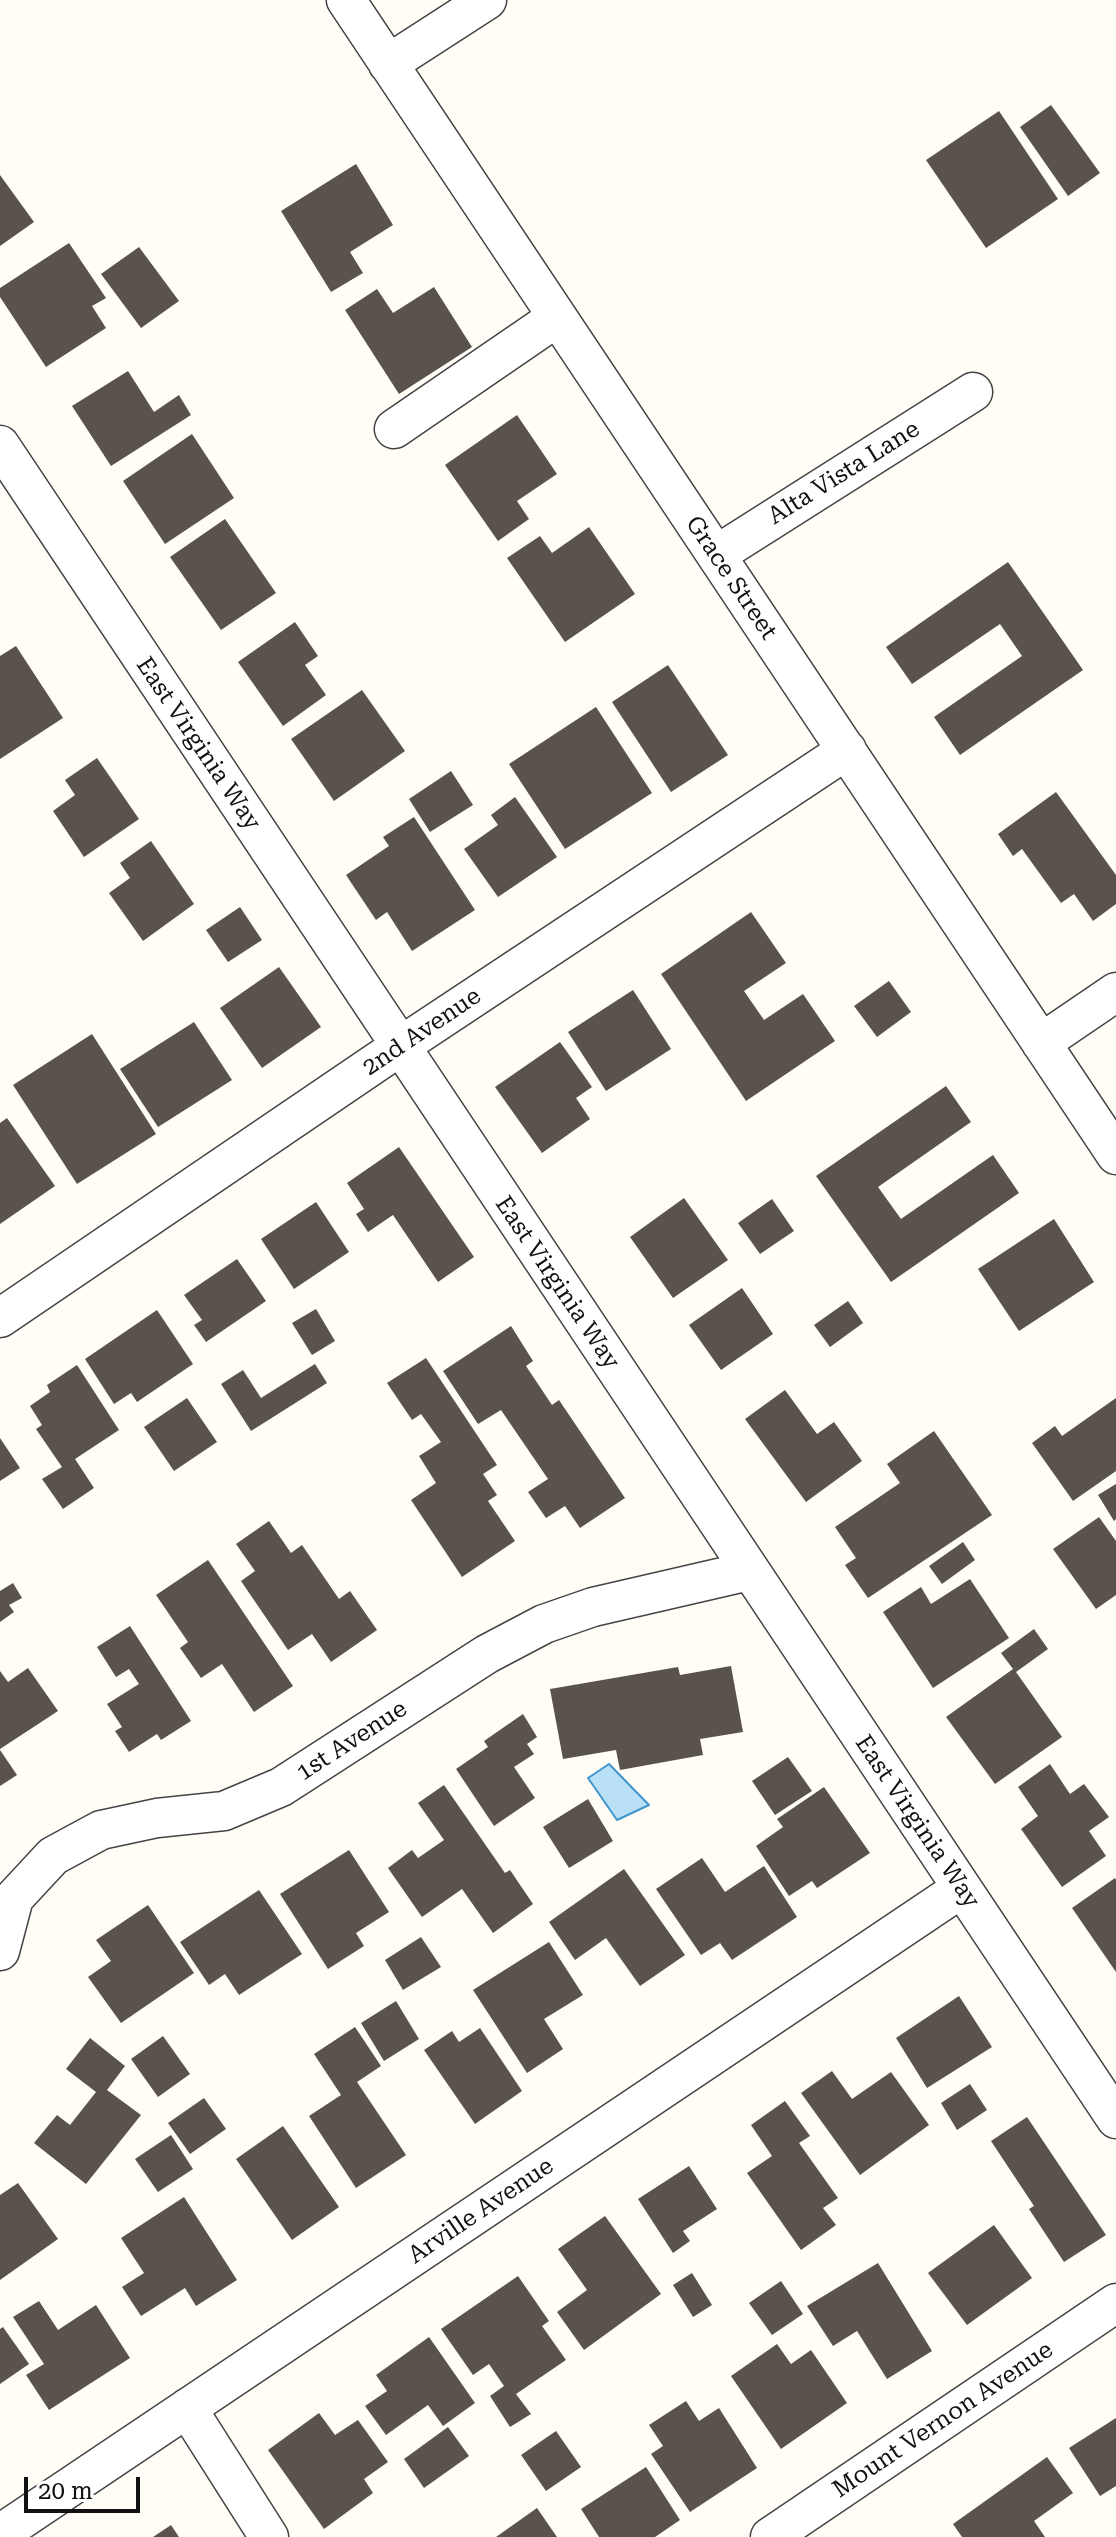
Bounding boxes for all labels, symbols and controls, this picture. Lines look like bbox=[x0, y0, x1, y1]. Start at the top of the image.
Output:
street label: Alta Vista Lane bbox=[763, 415, 925, 531]
street label: Grace Street bbox=[679, 511, 783, 645]
street label: East Virginia Way bbox=[129, 652, 267, 836]
street label: 2nd Avenue bbox=[357, 982, 487, 1082]
street label: East Virginia Way bbox=[488, 1191, 626, 1375]
street label: 1st Avenue bbox=[291, 1695, 413, 1787]
street label: East Virginia Way bbox=[848, 1730, 986, 1914]
street label: Arville Avenue bbox=[403, 2152, 559, 2270]
street label: Mount Vernon Avenue bbox=[828, 2336, 1058, 2504]
scale bar bbox=[28, 2461, 144, 2511]
text: 20 m bbox=[38, 2477, 93, 2505]

